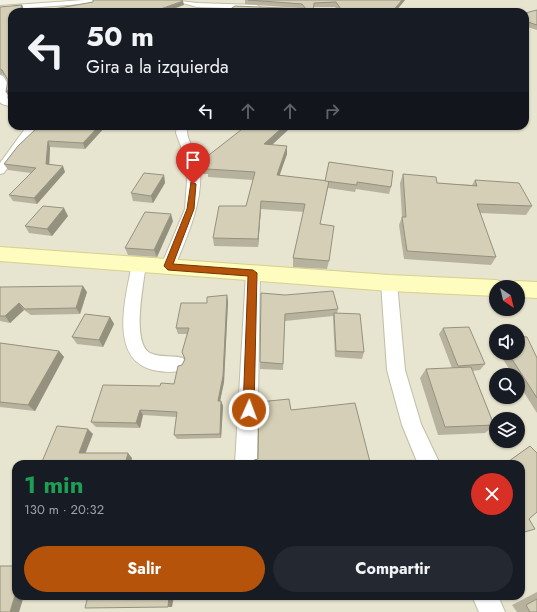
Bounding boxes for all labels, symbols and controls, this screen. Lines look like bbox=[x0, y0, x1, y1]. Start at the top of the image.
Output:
text: 50 m bbox=[86, 16, 154, 57]
icon: left bbox=[20, 24, 72, 76]
text: Gira a la izquierda bbox=[86, 54, 229, 80]
icon: left bbox=[195, 100, 217, 122]
icon: ahead bbox=[237, 100, 259, 122]
icon: ahead bbox=[279, 100, 301, 122]
icon: right bbox=[321, 100, 343, 122]
pin bbox=[176, 143, 210, 184]
icon: arrive bbox=[182, 149, 204, 171]
north arrow bbox=[489, 280, 525, 316]
map controls bbox=[489, 280, 525, 448]
button: sound bbox=[489, 324, 525, 360]
button: search bbox=[489, 368, 525, 404]
position arrow bbox=[228, 389, 270, 431]
button: layers bbox=[489, 412, 525, 448]
text: 1 min bbox=[24, 467, 84, 502]
button: close bbox=[471, 473, 513, 515]
text: 130 m · 20:32 bbox=[24, 500, 104, 519]
button: Salir bbox=[24, 546, 265, 592]
button: Compartir bbox=[273, 546, 513, 592]

